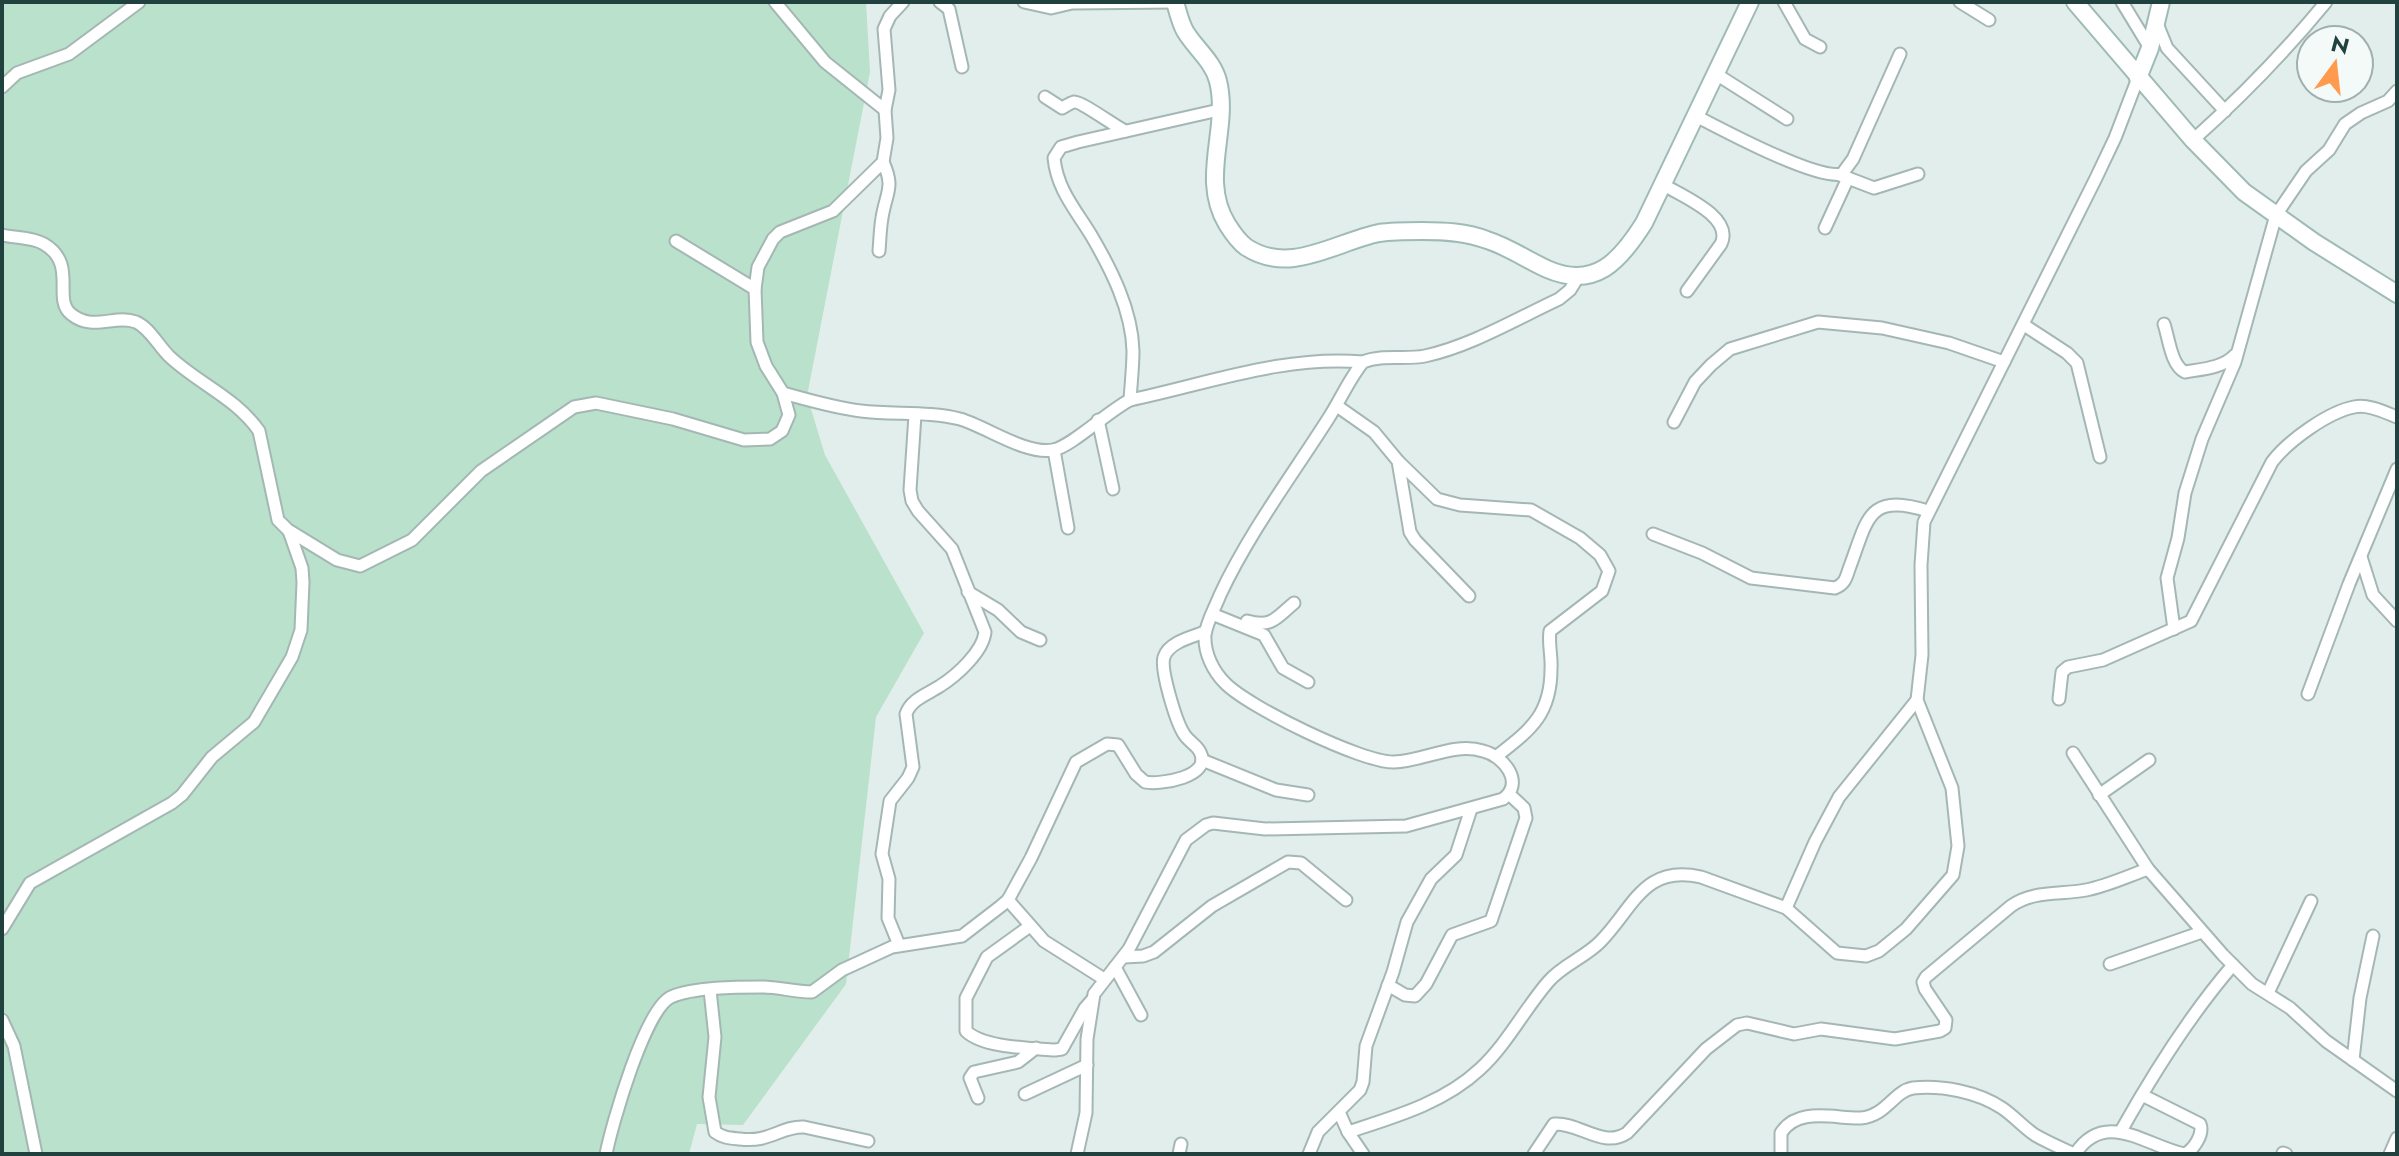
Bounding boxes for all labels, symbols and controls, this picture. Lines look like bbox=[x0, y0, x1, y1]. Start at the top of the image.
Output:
north arrow bbox=[2295, 24, 2375, 104]
text: N bbox=[2328, 27, 2353, 62]

